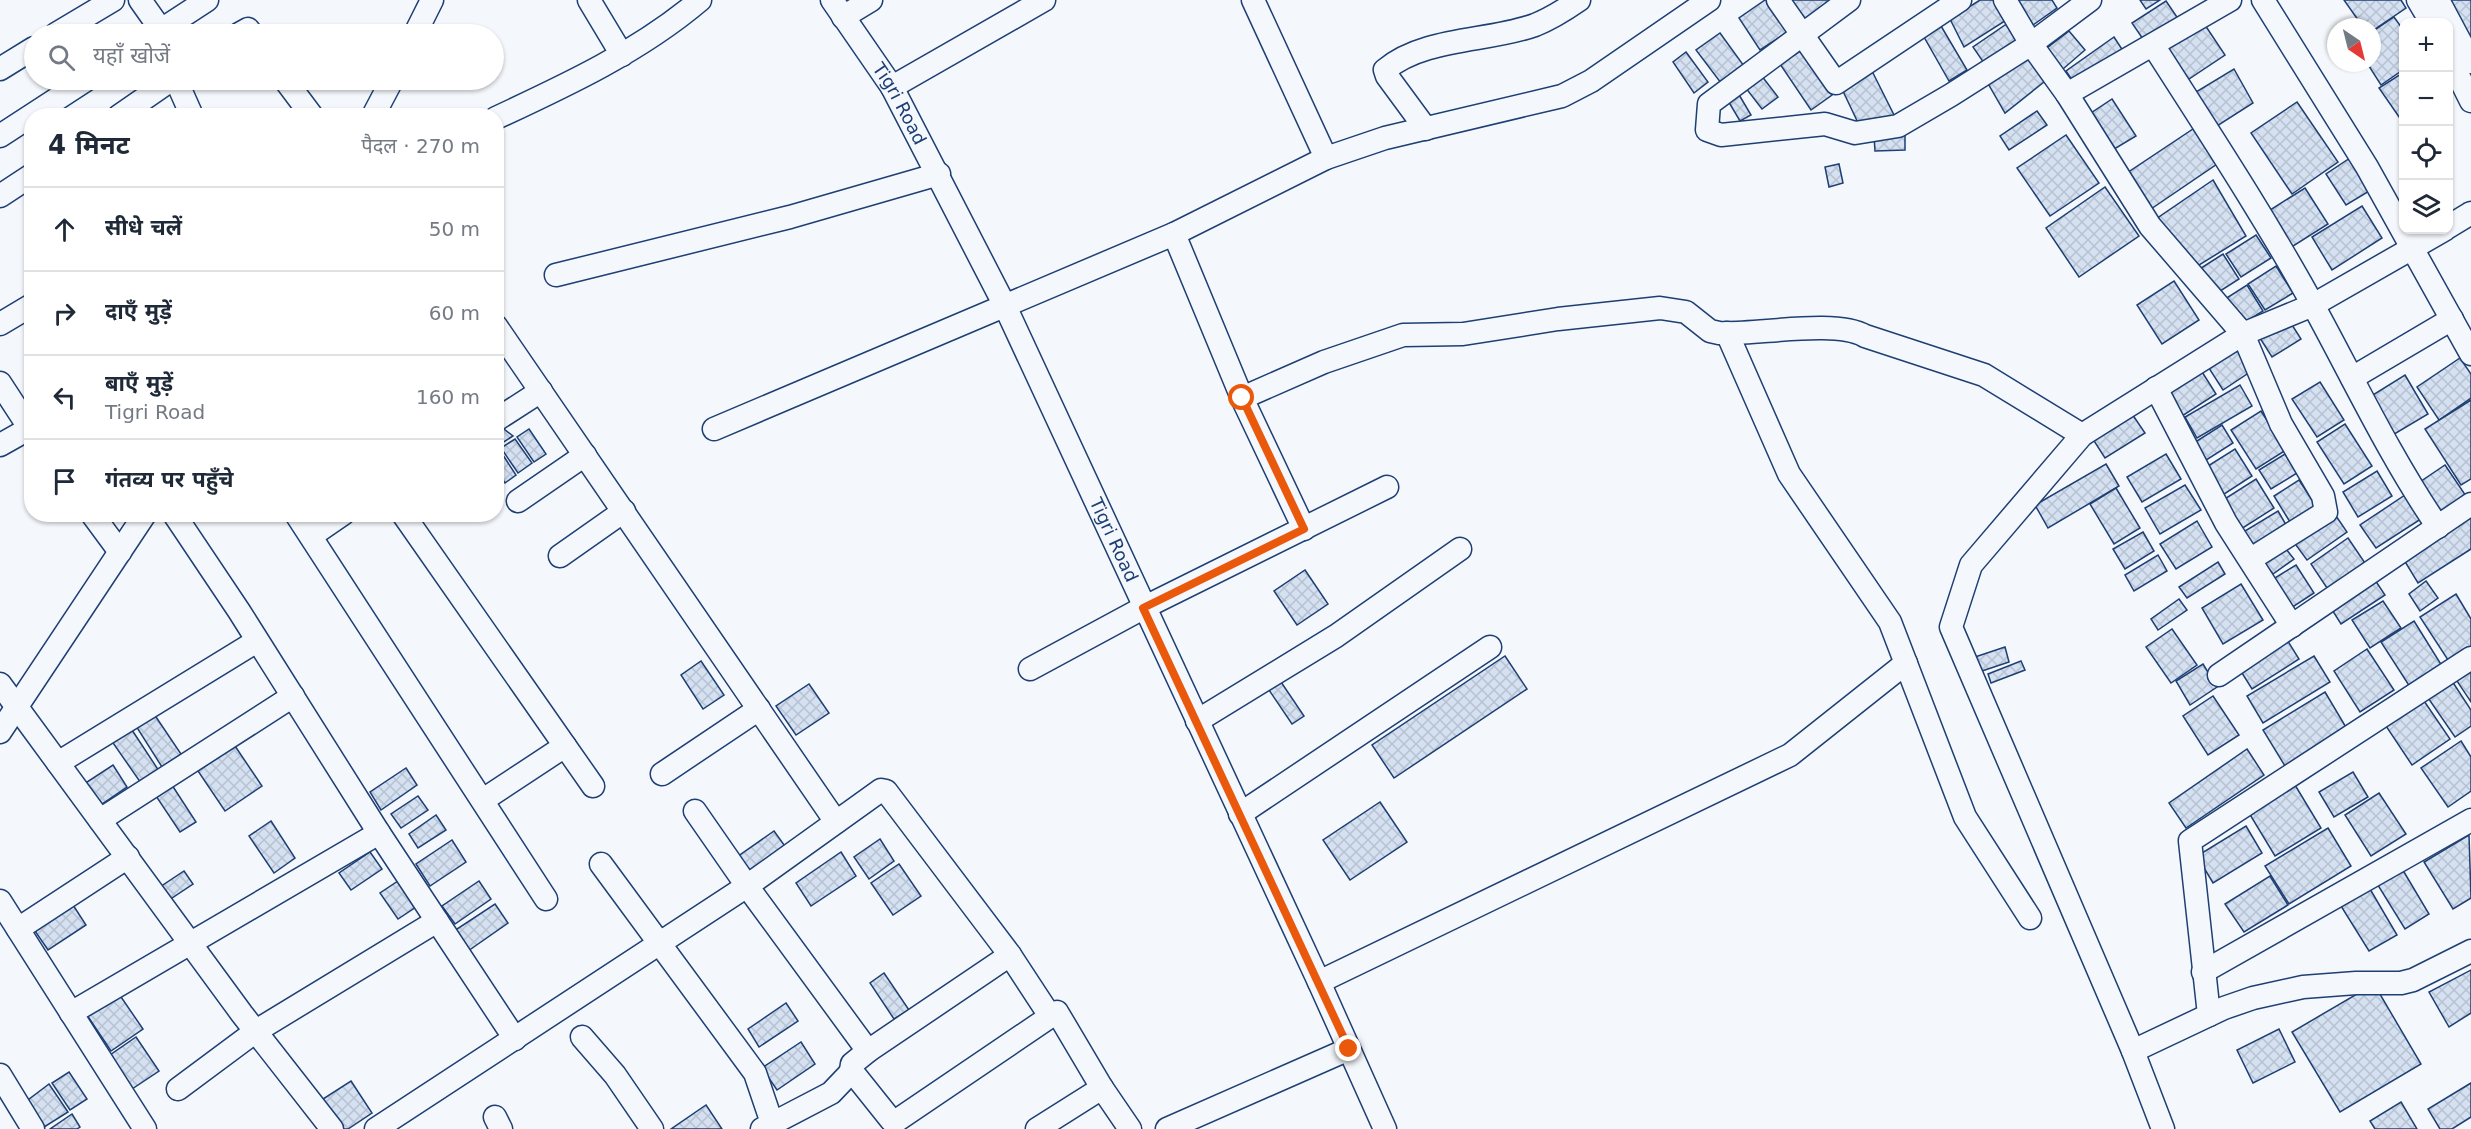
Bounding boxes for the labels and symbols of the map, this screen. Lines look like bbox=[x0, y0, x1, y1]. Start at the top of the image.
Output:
north arrow bbox=[2327, 18, 2381, 72]
street label: Tigri Road bbox=[868, 58, 931, 148]
route start bbox=[1228, 384, 1254, 410]
street label: Tigri Road bbox=[1085, 493, 1143, 585]
route end bbox=[1335, 1035, 1361, 1061]

